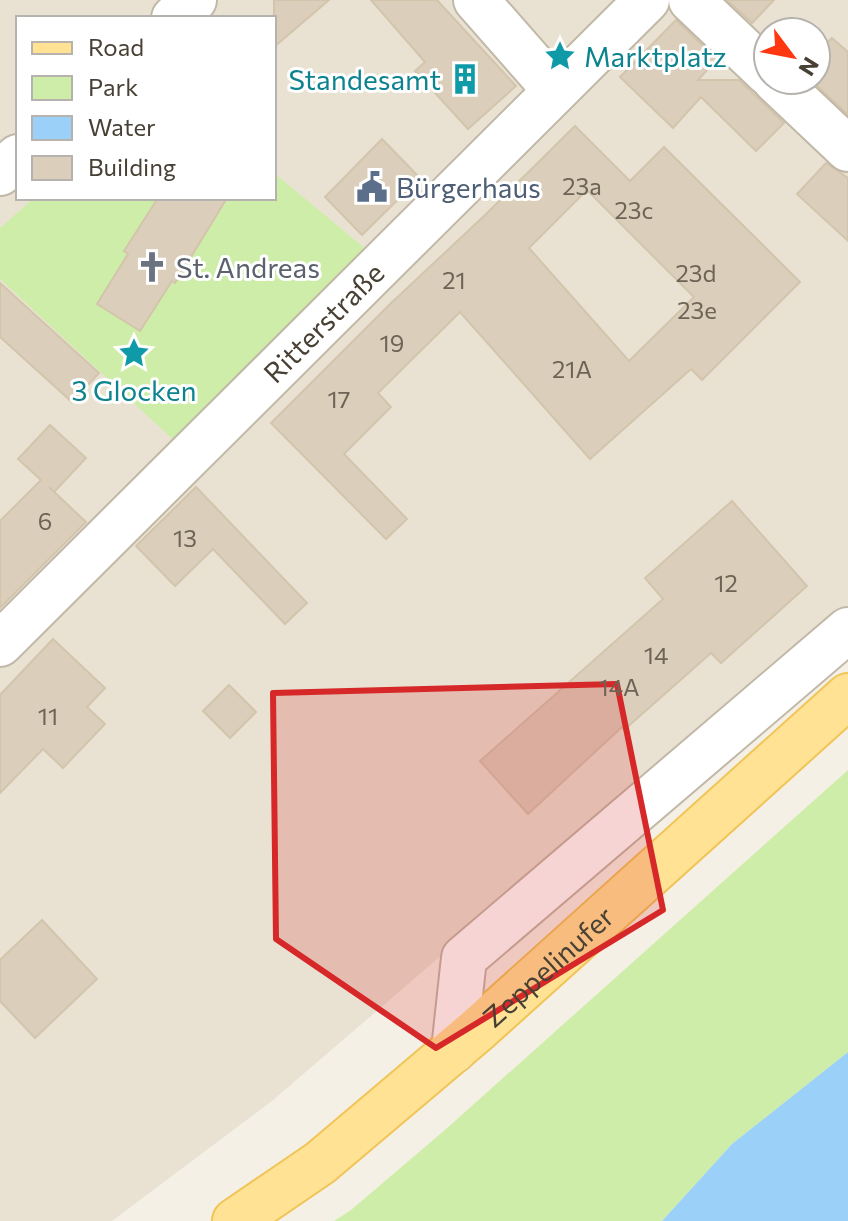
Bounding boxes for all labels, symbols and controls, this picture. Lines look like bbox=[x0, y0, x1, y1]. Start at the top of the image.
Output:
legend bbox=[16, 16, 276, 200]
north arrow bbox=[752, 16, 832, 96]
text: Road bbox=[88, 32, 144, 61]
place icon: Marktplatz bbox=[543, 39, 577, 73]
place label: Marktplatz bbox=[584, 39, 727, 73]
text: N bbox=[794, 53, 825, 81]
place label: Standesamt bbox=[288, 62, 441, 96]
building icon: Standesamt bbox=[448, 62, 482, 96]
text: Park bbox=[88, 72, 138, 101]
text: Water bbox=[88, 112, 156, 141]
text: Building bbox=[88, 152, 176, 181]
public building icon: Bürgerhaus bbox=[355, 170, 389, 204]
place label: Bürgerhaus bbox=[396, 170, 541, 204]
house number: 23a bbox=[562, 171, 602, 200]
house number: 23c bbox=[615, 195, 653, 224]
church icon: St. Andreas bbox=[135, 250, 169, 284]
place label: St. Andreas bbox=[176, 250, 320, 284]
street label: Ritterstraße bbox=[256, 255, 390, 389]
house number: 23d bbox=[676, 258, 716, 287]
house number: 21 bbox=[442, 265, 466, 294]
house number: 23e bbox=[677, 295, 717, 324]
house number: 19 bbox=[380, 328, 404, 357]
place icon: 3 Glocken bbox=[117, 336, 151, 370]
house number: 21A bbox=[552, 354, 592, 383]
place label: 3 Glocken bbox=[72, 373, 196, 407]
house number: 17 bbox=[328, 384, 350, 413]
house number: 6 bbox=[38, 506, 52, 535]
house number: 13 bbox=[173, 523, 197, 552]
house number: 12 bbox=[714, 568, 738, 597]
house number: 14 bbox=[644, 640, 668, 669]
house number: 14A bbox=[598, 672, 640, 701]
house number: 11 bbox=[38, 701, 58, 730]
street label: Zeppelinufer bbox=[476, 899, 620, 1034]

